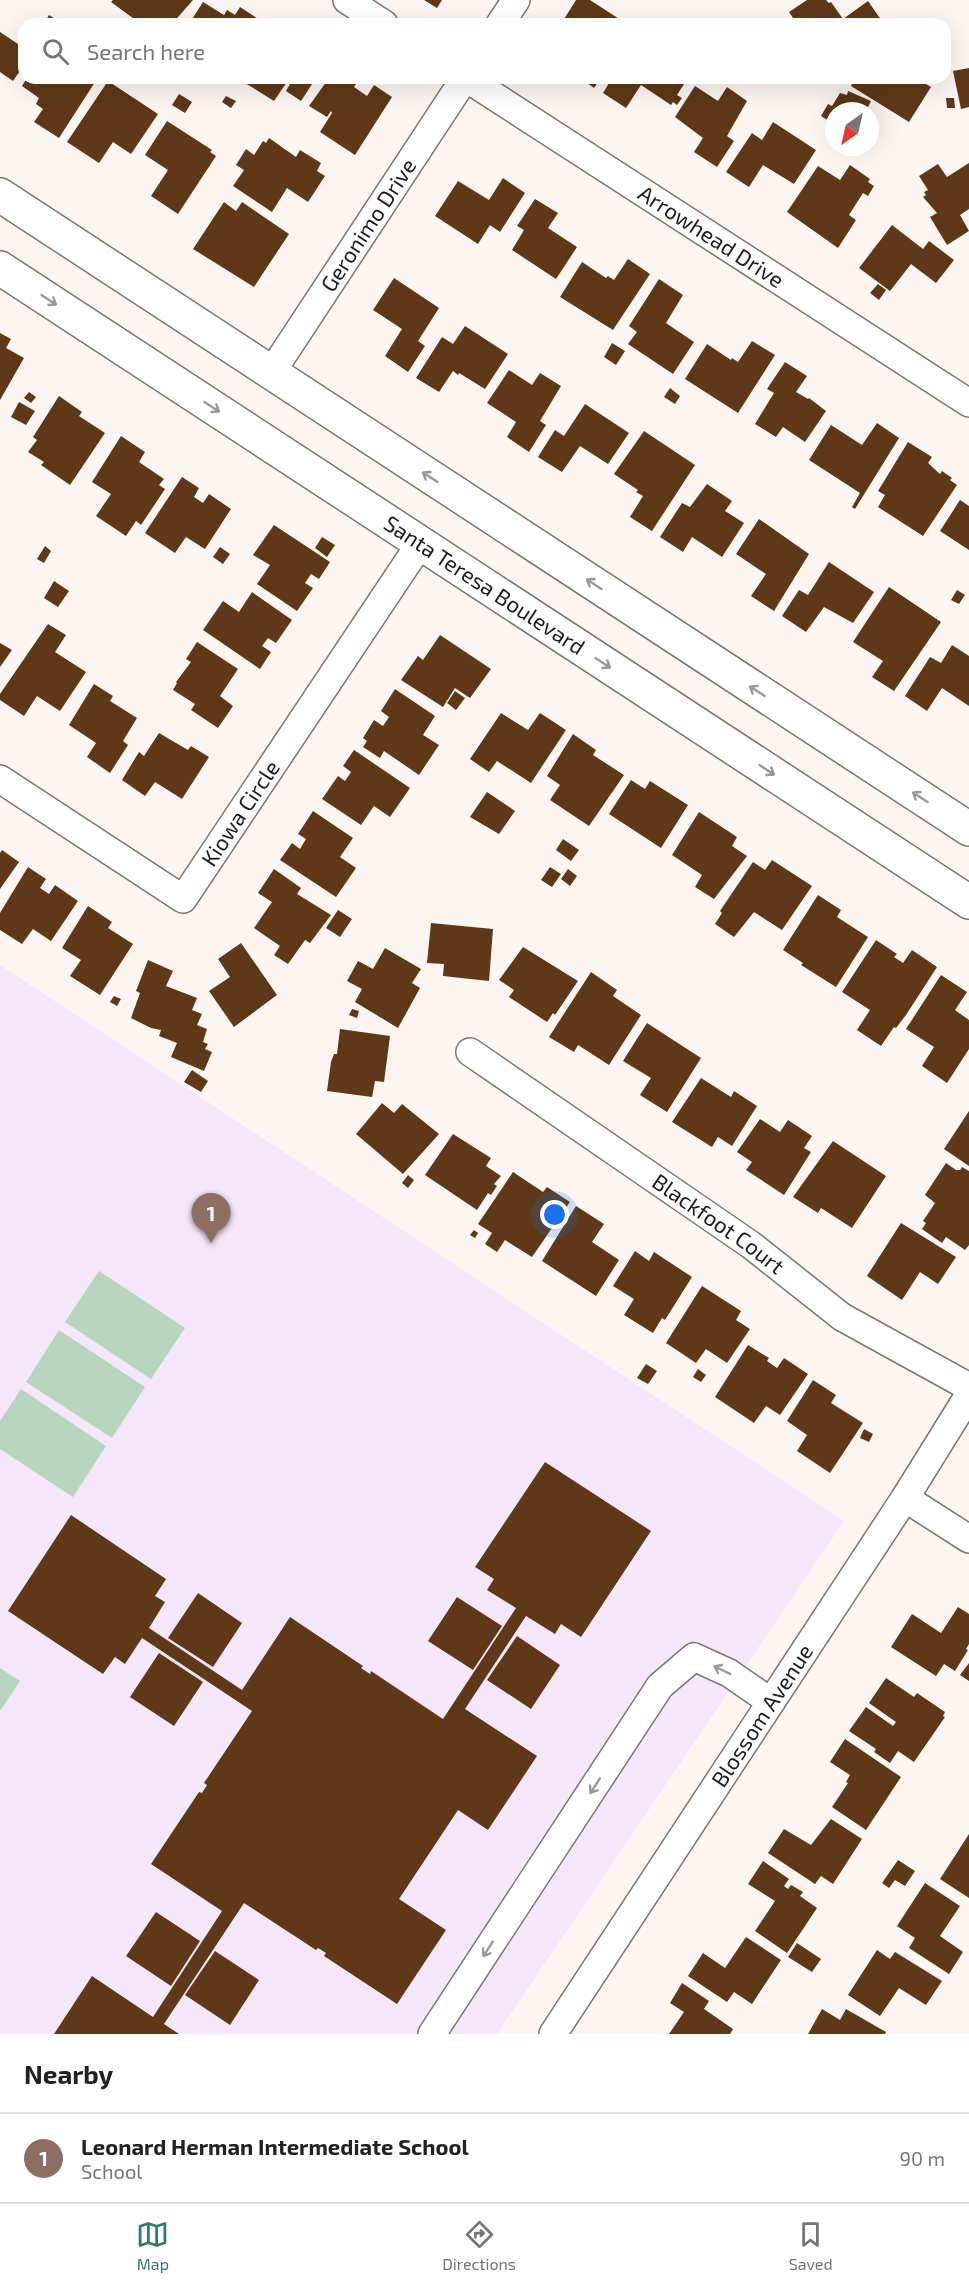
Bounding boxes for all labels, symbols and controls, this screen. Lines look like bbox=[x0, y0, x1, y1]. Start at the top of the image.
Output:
search box bbox=[18, 18, 951, 84]
icon: search bbox=[39, 35, 72, 68]
text: Search here bbox=[87, 38, 205, 64]
north arrow bbox=[825, 102, 879, 156]
street label: Geronimo Drive bbox=[314, 153, 421, 296]
street label: Arrowhead Drive bbox=[634, 179, 789, 292]
one-way arrow bbox=[40, 294, 57, 306]
one-way arrow bbox=[203, 401, 220, 413]
one-way arrow bbox=[423, 471, 439, 483]
street label: Santa Teresa Boulevard bbox=[380, 509, 590, 659]
one-way arrow bbox=[586, 578, 602, 590]
one-way arrow bbox=[595, 657, 612, 670]
one-way arrow bbox=[749, 684, 766, 696]
street label: Kiowa Circle bbox=[195, 755, 284, 870]
one-way arrow bbox=[758, 764, 774, 776]
one-way arrow bbox=[912, 791, 929, 803]
street label: Blackfoot Court bbox=[648, 1167, 790, 1279]
pin: 1 bbox=[192, 1194, 230, 1243]
your location bbox=[540, 1200, 569, 1229]
street label: Blossom Avenue bbox=[705, 1639, 817, 1791]
one-way arrow bbox=[714, 1664, 732, 1675]
one-way arrow bbox=[588, 1777, 600, 1794]
one-way arrow bbox=[481, 1940, 493, 1957]
text: Nearby bbox=[24, 2058, 113, 2089]
text: Leonard Herman Intermediate School bbox=[81, 2133, 469, 2159]
text: 1 bbox=[39, 2146, 48, 2170]
text: 90 m bbox=[900, 2146, 945, 2170]
text: School bbox=[81, 2159, 142, 2183]
tab: Map bbox=[136, 2218, 169, 2273]
tab: Directions bbox=[442, 2218, 516, 2273]
tab: Saved bbox=[789, 2218, 833, 2273]

